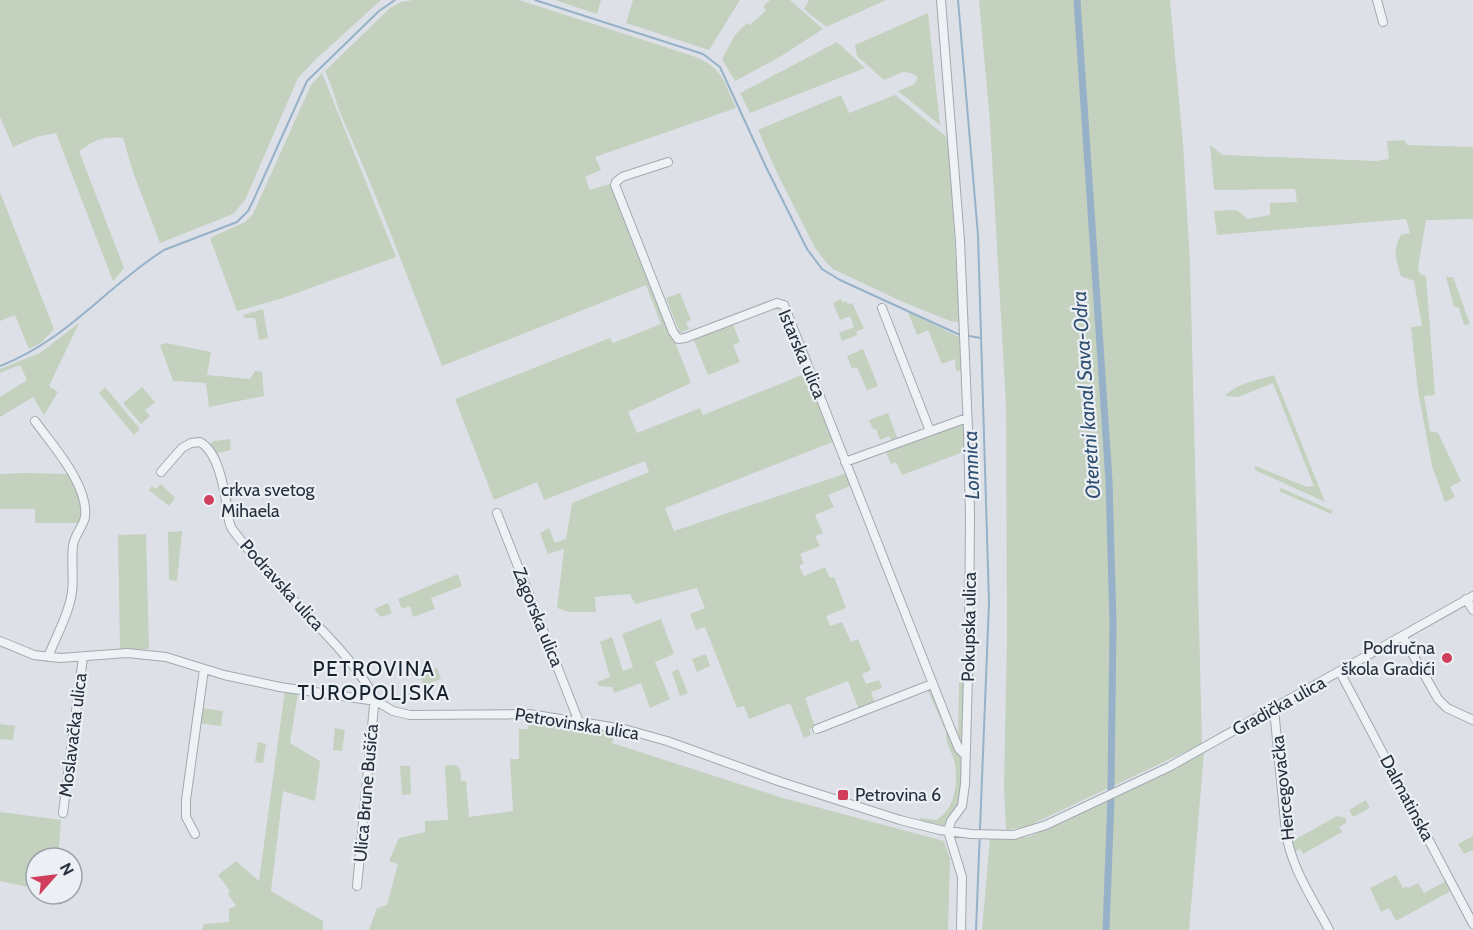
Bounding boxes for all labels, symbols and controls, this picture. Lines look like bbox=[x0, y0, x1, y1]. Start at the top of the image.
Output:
water label: Oteretni kanal Sava-Odra bbox=[1067, 290, 1105, 500]
street label: Istarska ulica bbox=[773, 306, 831, 402]
water label: Lomnica bbox=[958, 430, 984, 500]
place label: crkva svetog Mihaela bbox=[221, 479, 316, 522]
marker: crkva svetog Mihaela bbox=[202, 493, 216, 507]
street label: Podravska ulica bbox=[235, 535, 329, 635]
street label: Zagorska ulica bbox=[508, 564, 568, 670]
street label: Pokupska ulica bbox=[957, 572, 981, 682]
place label: Područna škola Gradići bbox=[1341, 637, 1435, 680]
marker: Područna škola Gradići bbox=[1440, 651, 1454, 665]
district label: PETROVINA TUROPOLJSKA bbox=[298, 656, 450, 705]
street label: Moslavačka ulica bbox=[54, 671, 92, 798]
street label: Gradička ulica bbox=[1229, 671, 1330, 741]
street label: Petrovinska ulica bbox=[513, 703, 641, 745]
street label: Ulica Brune Bušića bbox=[349, 722, 383, 863]
street label: Hercegovačka bbox=[1267, 734, 1299, 841]
street label: Dalmatinska bbox=[1375, 751, 1439, 845]
place label: Petrovina 6 bbox=[855, 784, 941, 806]
marker: Petrovina 6 bbox=[836, 788, 850, 802]
north arrow bbox=[24, 846, 84, 906]
text: N bbox=[56, 860, 78, 879]

